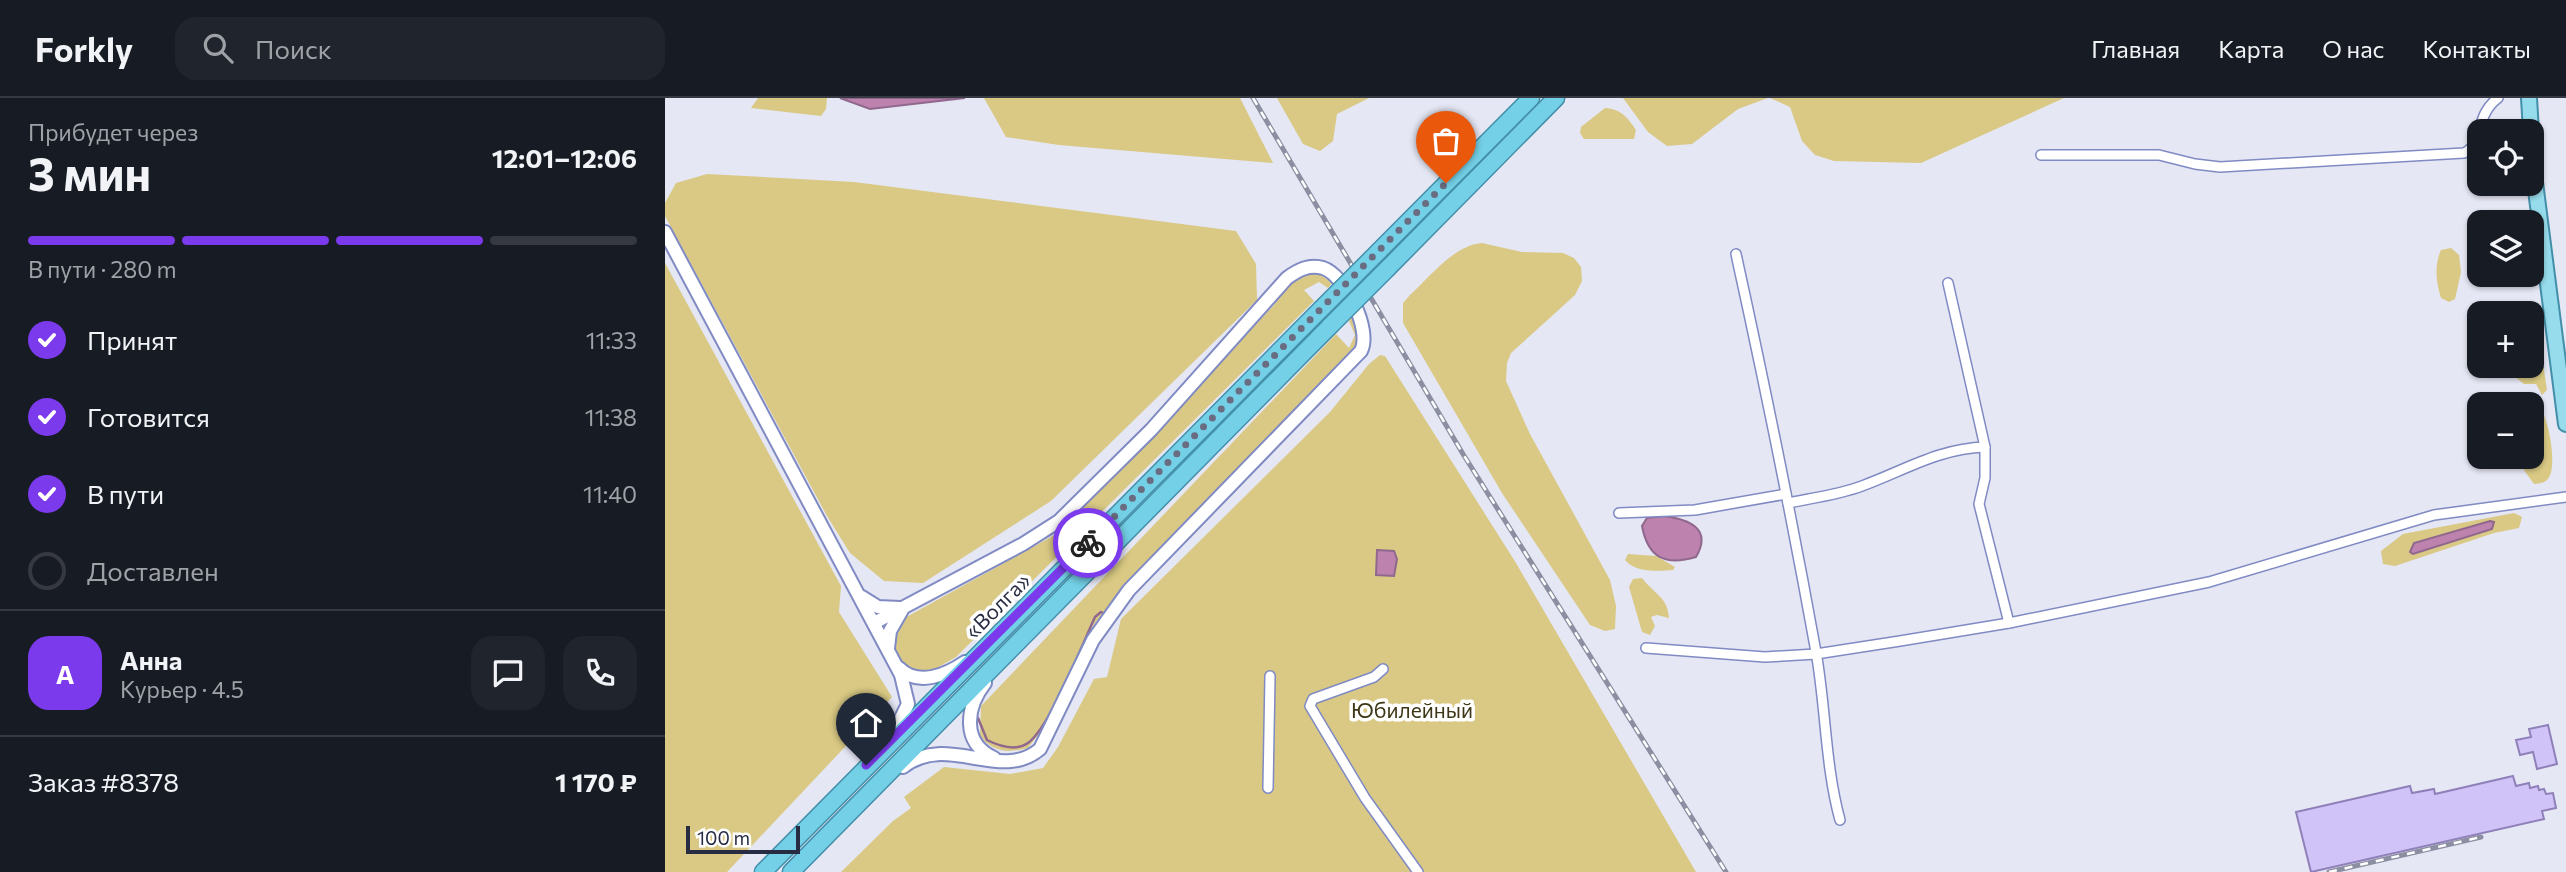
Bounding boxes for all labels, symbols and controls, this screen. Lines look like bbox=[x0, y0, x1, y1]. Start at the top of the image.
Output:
search box bbox=[175, 17, 665, 80]
text: Forkly bbox=[35, 28, 133, 69]
icon: search bbox=[199, 29, 237, 67]
text: Поиск bbox=[255, 33, 332, 64]
text: Главная bbox=[2091, 34, 2180, 63]
text: Карта bbox=[2218, 34, 2284, 63]
text: О нас bbox=[2322, 34, 2384, 63]
text: Контакты bbox=[2422, 34, 2531, 63]
pin bbox=[1416, 111, 1476, 183]
text: Прибудет через bbox=[28, 118, 198, 146]
map controls bbox=[2467, 119, 2544, 469]
button: locate bbox=[2467, 119, 2544, 196]
icon: bag bbox=[1427, 122, 1465, 160]
text: 12:01–12:06 bbox=[492, 142, 637, 173]
text: 3 мин bbox=[28, 144, 151, 200]
button: layers bbox=[2467, 210, 2544, 287]
text: В пути · 280 m bbox=[28, 255, 177, 283]
button: + bbox=[2467, 301, 2544, 378]
icon: check bbox=[28, 321, 66, 359]
text: Принят bbox=[87, 324, 177, 355]
text: 11:33 bbox=[586, 326, 637, 354]
button: − bbox=[2467, 392, 2544, 469]
icon: check bbox=[28, 398, 66, 436]
text: Готовится bbox=[87, 401, 210, 432]
text: 11:38 bbox=[585, 403, 637, 431]
icon: check bbox=[28, 475, 66, 513]
text: В пути bbox=[87, 478, 164, 509]
text: 11:40 bbox=[583, 480, 637, 508]
courier bbox=[1053, 508, 1123, 578]
icon: bike bbox=[1069, 524, 1107, 562]
text: Доставлен bbox=[87, 555, 219, 586]
street label: «Волга» bbox=[959, 567, 1035, 643]
button: chat bbox=[471, 636, 545, 710]
button: phone bbox=[563, 636, 637, 710]
text: Анна bbox=[120, 644, 182, 675]
text: А bbox=[56, 658, 74, 689]
text: Курьер · 4.5 bbox=[120, 675, 244, 703]
pin bbox=[836, 693, 896, 765]
park label: Юбилейный bbox=[1351, 697, 1473, 722]
icon: home bbox=[847, 704, 885, 742]
text: Заказ #8378 bbox=[28, 766, 179, 797]
text: 1 170 ₽ bbox=[555, 766, 637, 797]
scale bar bbox=[686, 823, 800, 855]
text: 100 m bbox=[697, 826, 750, 849]

